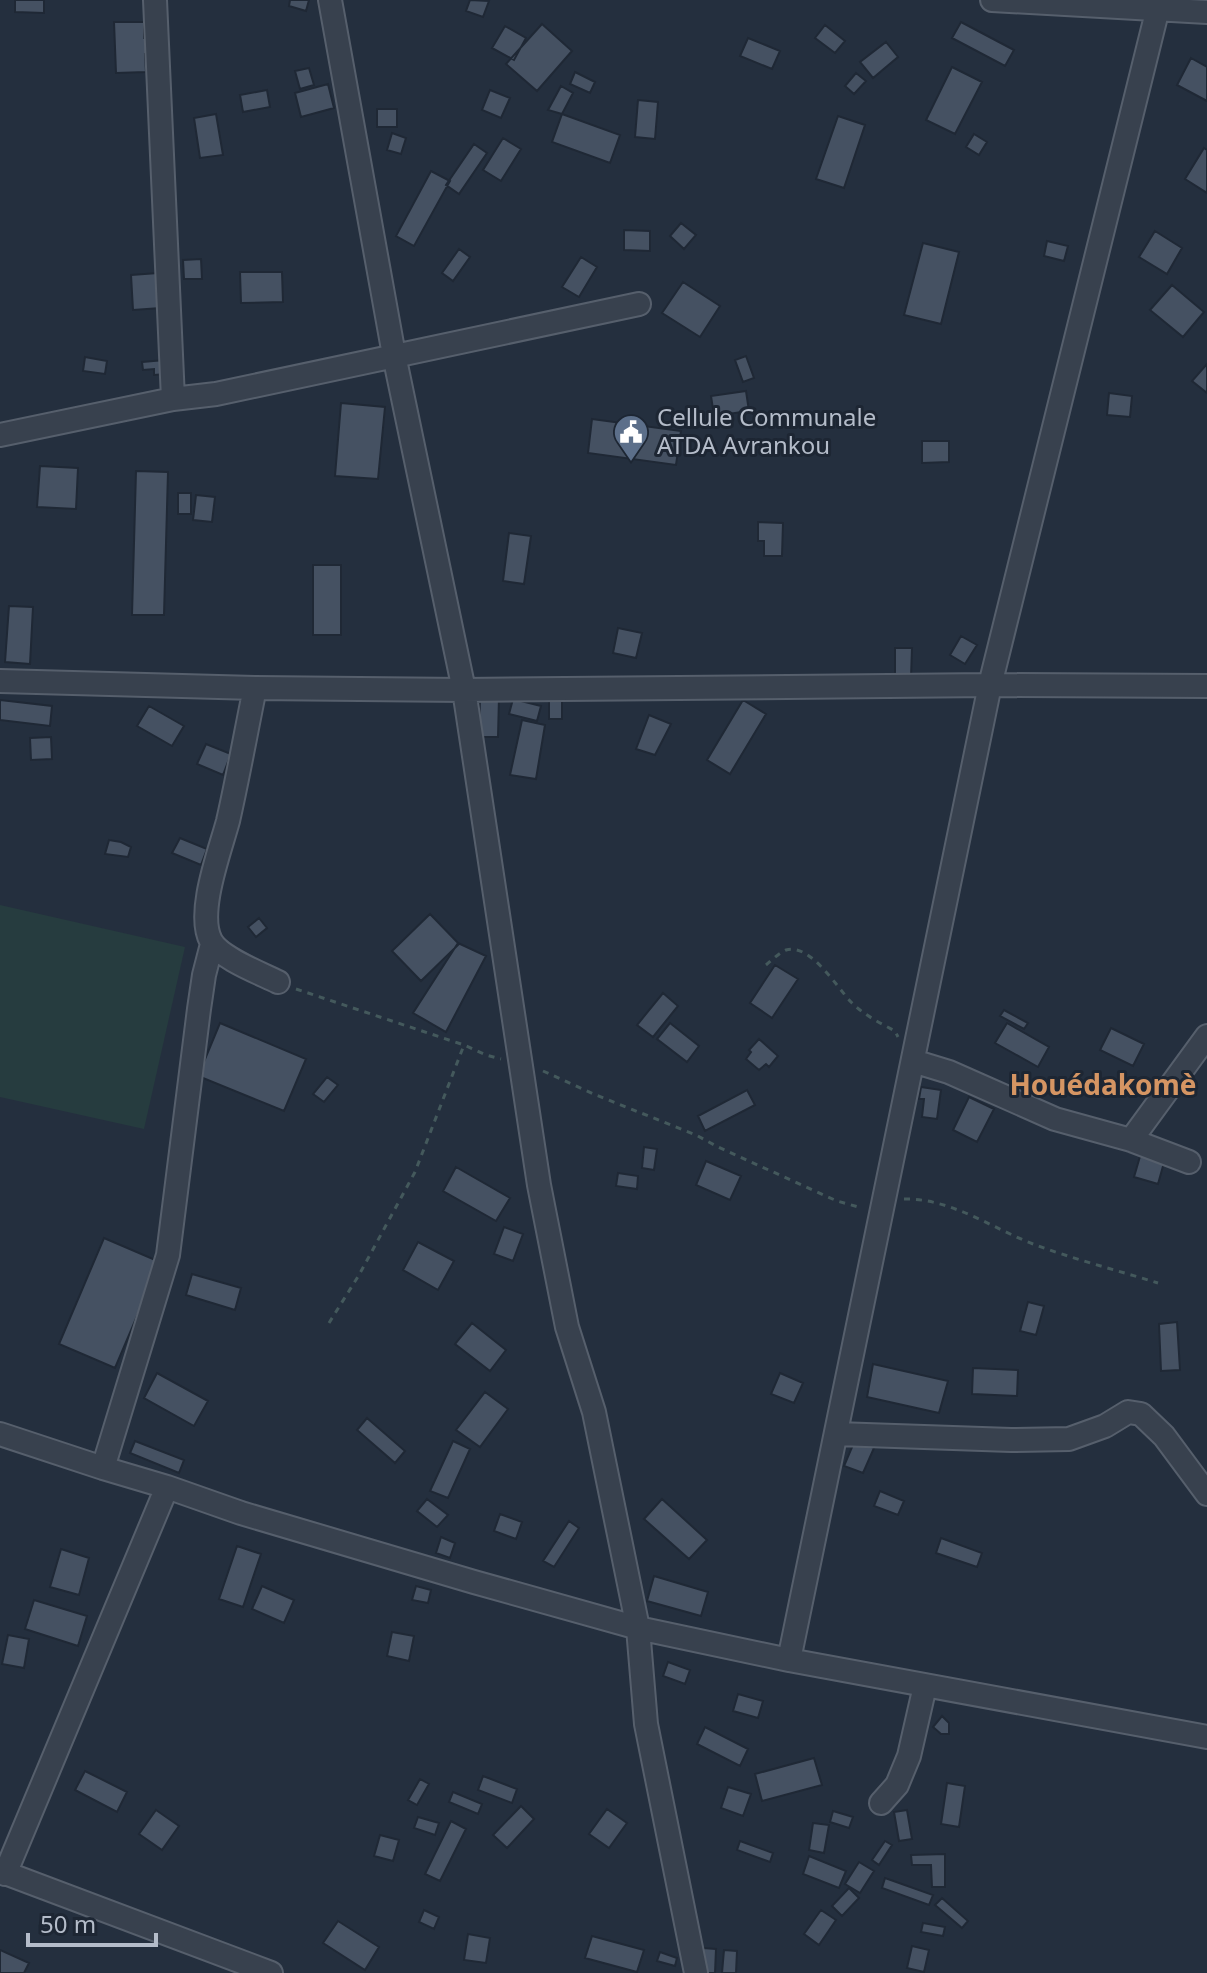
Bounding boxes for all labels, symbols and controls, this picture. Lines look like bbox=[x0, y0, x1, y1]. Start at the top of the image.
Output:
place label: Cellule Communale ATDA Avrankou bbox=[657, 400, 876, 461]
public building icon: Cellule Communale ATDA Avrankou bbox=[612, 413, 650, 463]
district label: Houédakomè bbox=[1009, 1065, 1197, 1103]
scale bar bbox=[28, 1897, 156, 1947]
text: 50 m bbox=[40, 1907, 96, 1940]

